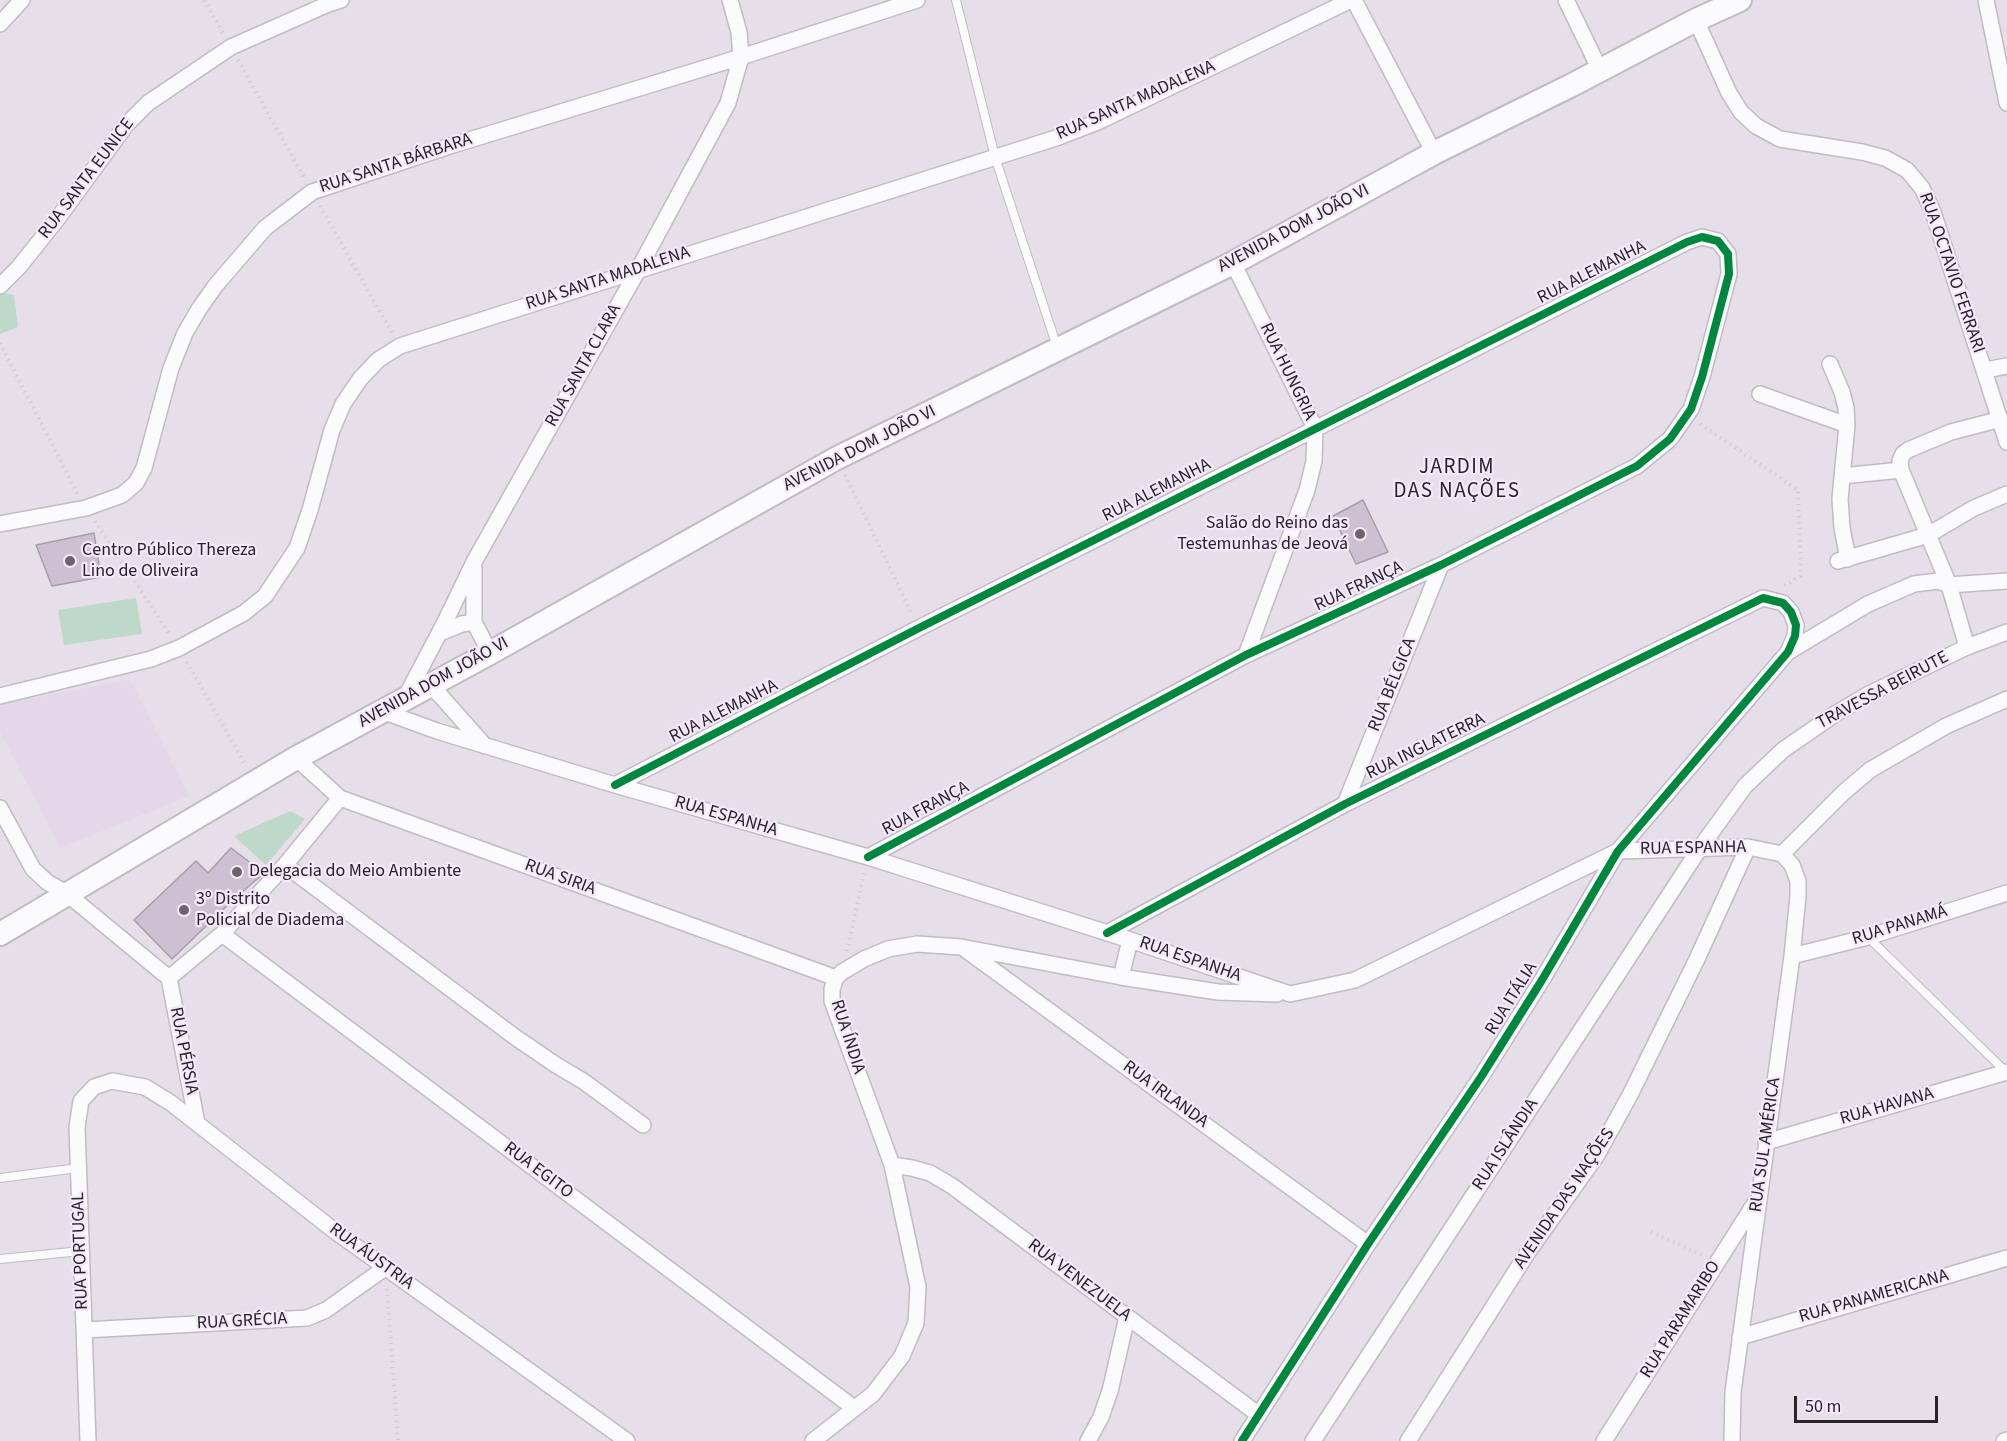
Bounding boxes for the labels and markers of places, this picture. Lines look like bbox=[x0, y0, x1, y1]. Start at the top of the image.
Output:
place label: Salão do Reino das Testemunhas de Jeová bbox=[1177, 513, 1348, 556]
marker: Salão do Reino das Testemunhas de Jeová bbox=[1353, 527, 1367, 541]
place label: Centro Público Thereza Lino de Oliveira bbox=[82, 540, 256, 582]
marker: Centro Público Thereza Lino de Oliveira bbox=[63, 554, 77, 568]
place label: Delegacia do Meio Ambiente bbox=[249, 861, 461, 883]
marker: Delegacia do Meio Ambiente bbox=[230, 865, 244, 879]
place label: 3º Distrito Policial de Diadema bbox=[196, 889, 344, 932]
marker: 3º Distrito Policial de Diadema bbox=[177, 903, 191, 917]

